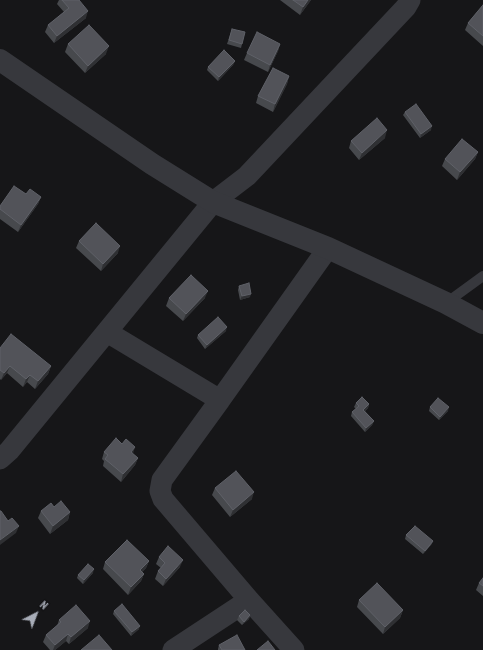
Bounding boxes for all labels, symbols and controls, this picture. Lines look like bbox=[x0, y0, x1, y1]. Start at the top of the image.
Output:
north arrow bbox=[16, 594, 56, 634]
text: N bbox=[37, 598, 51, 612]

